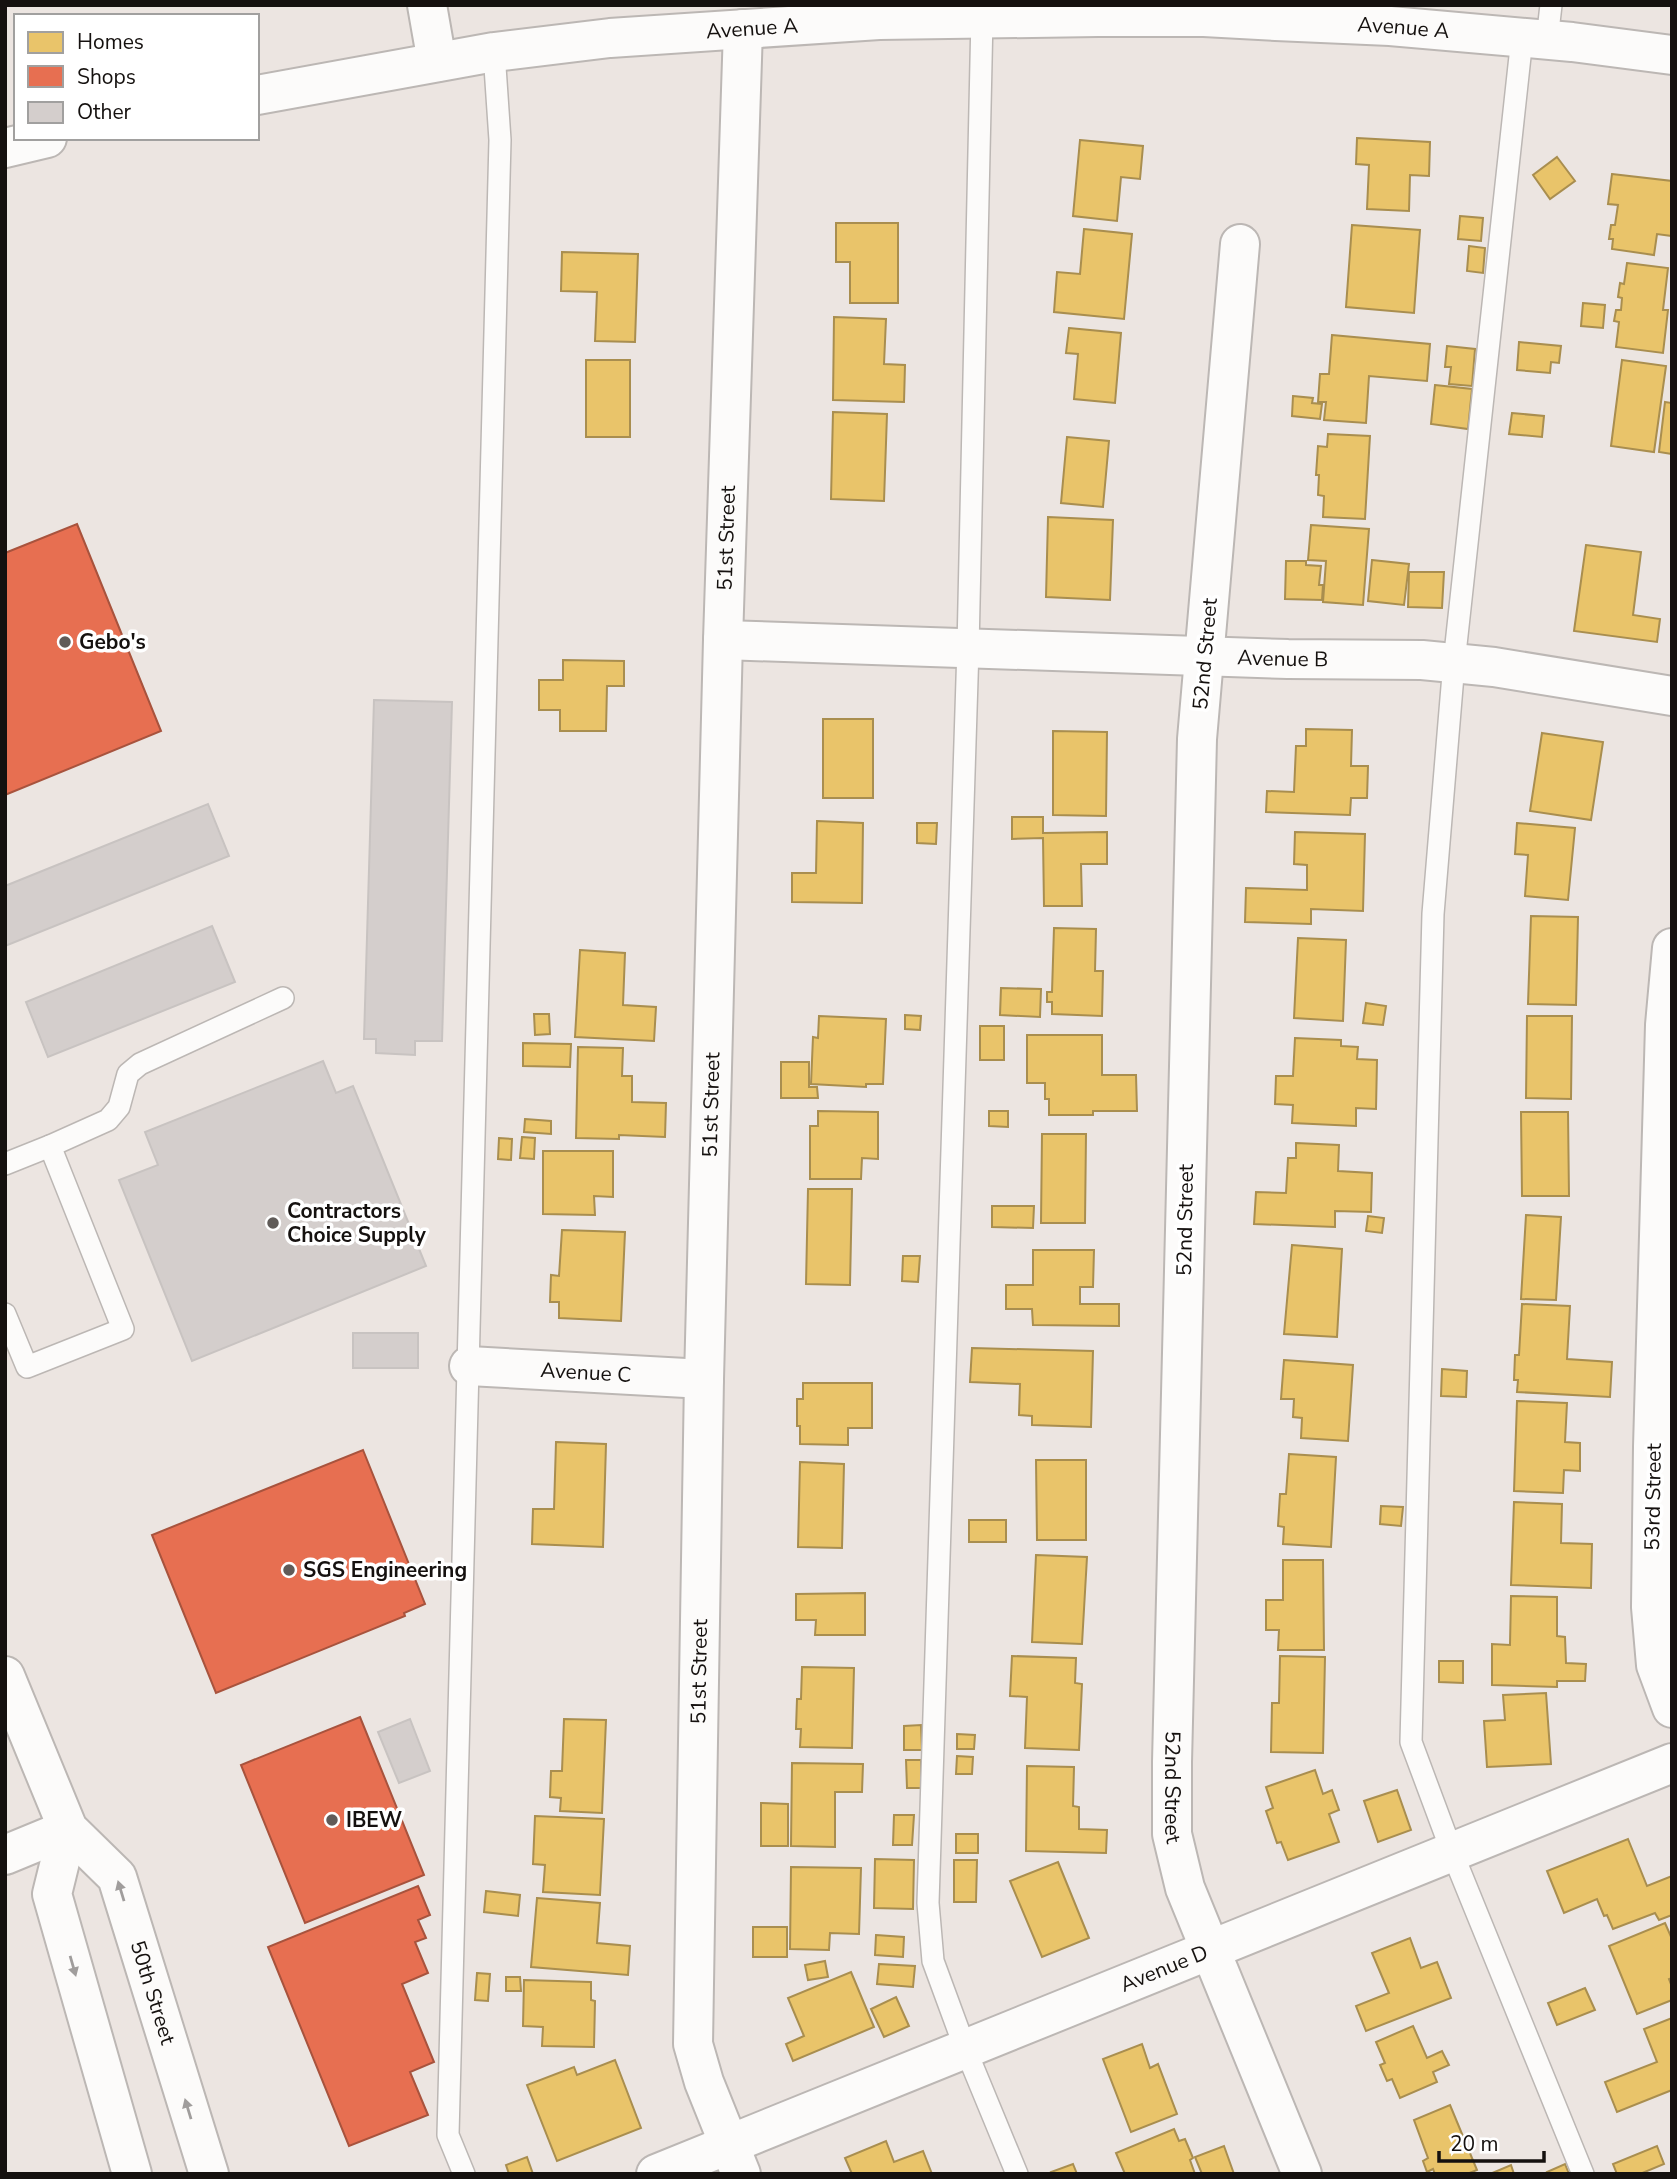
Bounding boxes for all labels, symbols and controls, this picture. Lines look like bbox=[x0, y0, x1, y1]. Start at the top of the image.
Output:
street label: Avenue A bbox=[705, 11, 799, 46]
street label: Avenue A bbox=[1357, 11, 1451, 45]
legend bbox=[14, 14, 259, 140]
text: Homes bbox=[77, 28, 144, 56]
text: Shops bbox=[77, 63, 136, 91]
text: Other bbox=[77, 98, 132, 126]
street label: 51st Street bbox=[711, 484, 742, 591]
street label: 52nd Street bbox=[1186, 596, 1224, 711]
place label: Gebo's bbox=[79, 628, 146, 656]
marker: Gebo's bbox=[57, 634, 73, 650]
street label: Avenue B bbox=[1237, 643, 1328, 673]
street label: 51st Street bbox=[696, 1051, 726, 1158]
street label: 52nd Street bbox=[1170, 1163, 1200, 1276]
place label: Contractors Choice Supply bbox=[287, 1197, 427, 1249]
marker: Contractors Choice Supply bbox=[265, 1215, 281, 1231]
street label: Avenue C bbox=[540, 1356, 632, 1389]
street label: 53rd Street bbox=[1638, 1442, 1668, 1551]
place label: SGS Engineering bbox=[303, 1556, 467, 1584]
marker: SGS Engineering bbox=[281, 1562, 297, 1578]
street label: 51st Street bbox=[684, 1618, 714, 1725]
street label: 52nd Street bbox=[1158, 1730, 1188, 1847]
place label: IBEW bbox=[346, 1806, 402, 1834]
marker: IBEW bbox=[324, 1812, 340, 1828]
one-way arrow bbox=[116, 1880, 126, 1901]
street label: 50th Street bbox=[124, 1937, 182, 2049]
street label: Avenue D bbox=[1116, 1938, 1212, 1999]
one-way arrow bbox=[68, 1956, 79, 1978]
one-way arrow bbox=[183, 2098, 193, 2119]
scale bar bbox=[1439, 2120, 1544, 2164]
text: 20 m bbox=[1450, 2130, 1499, 2158]

